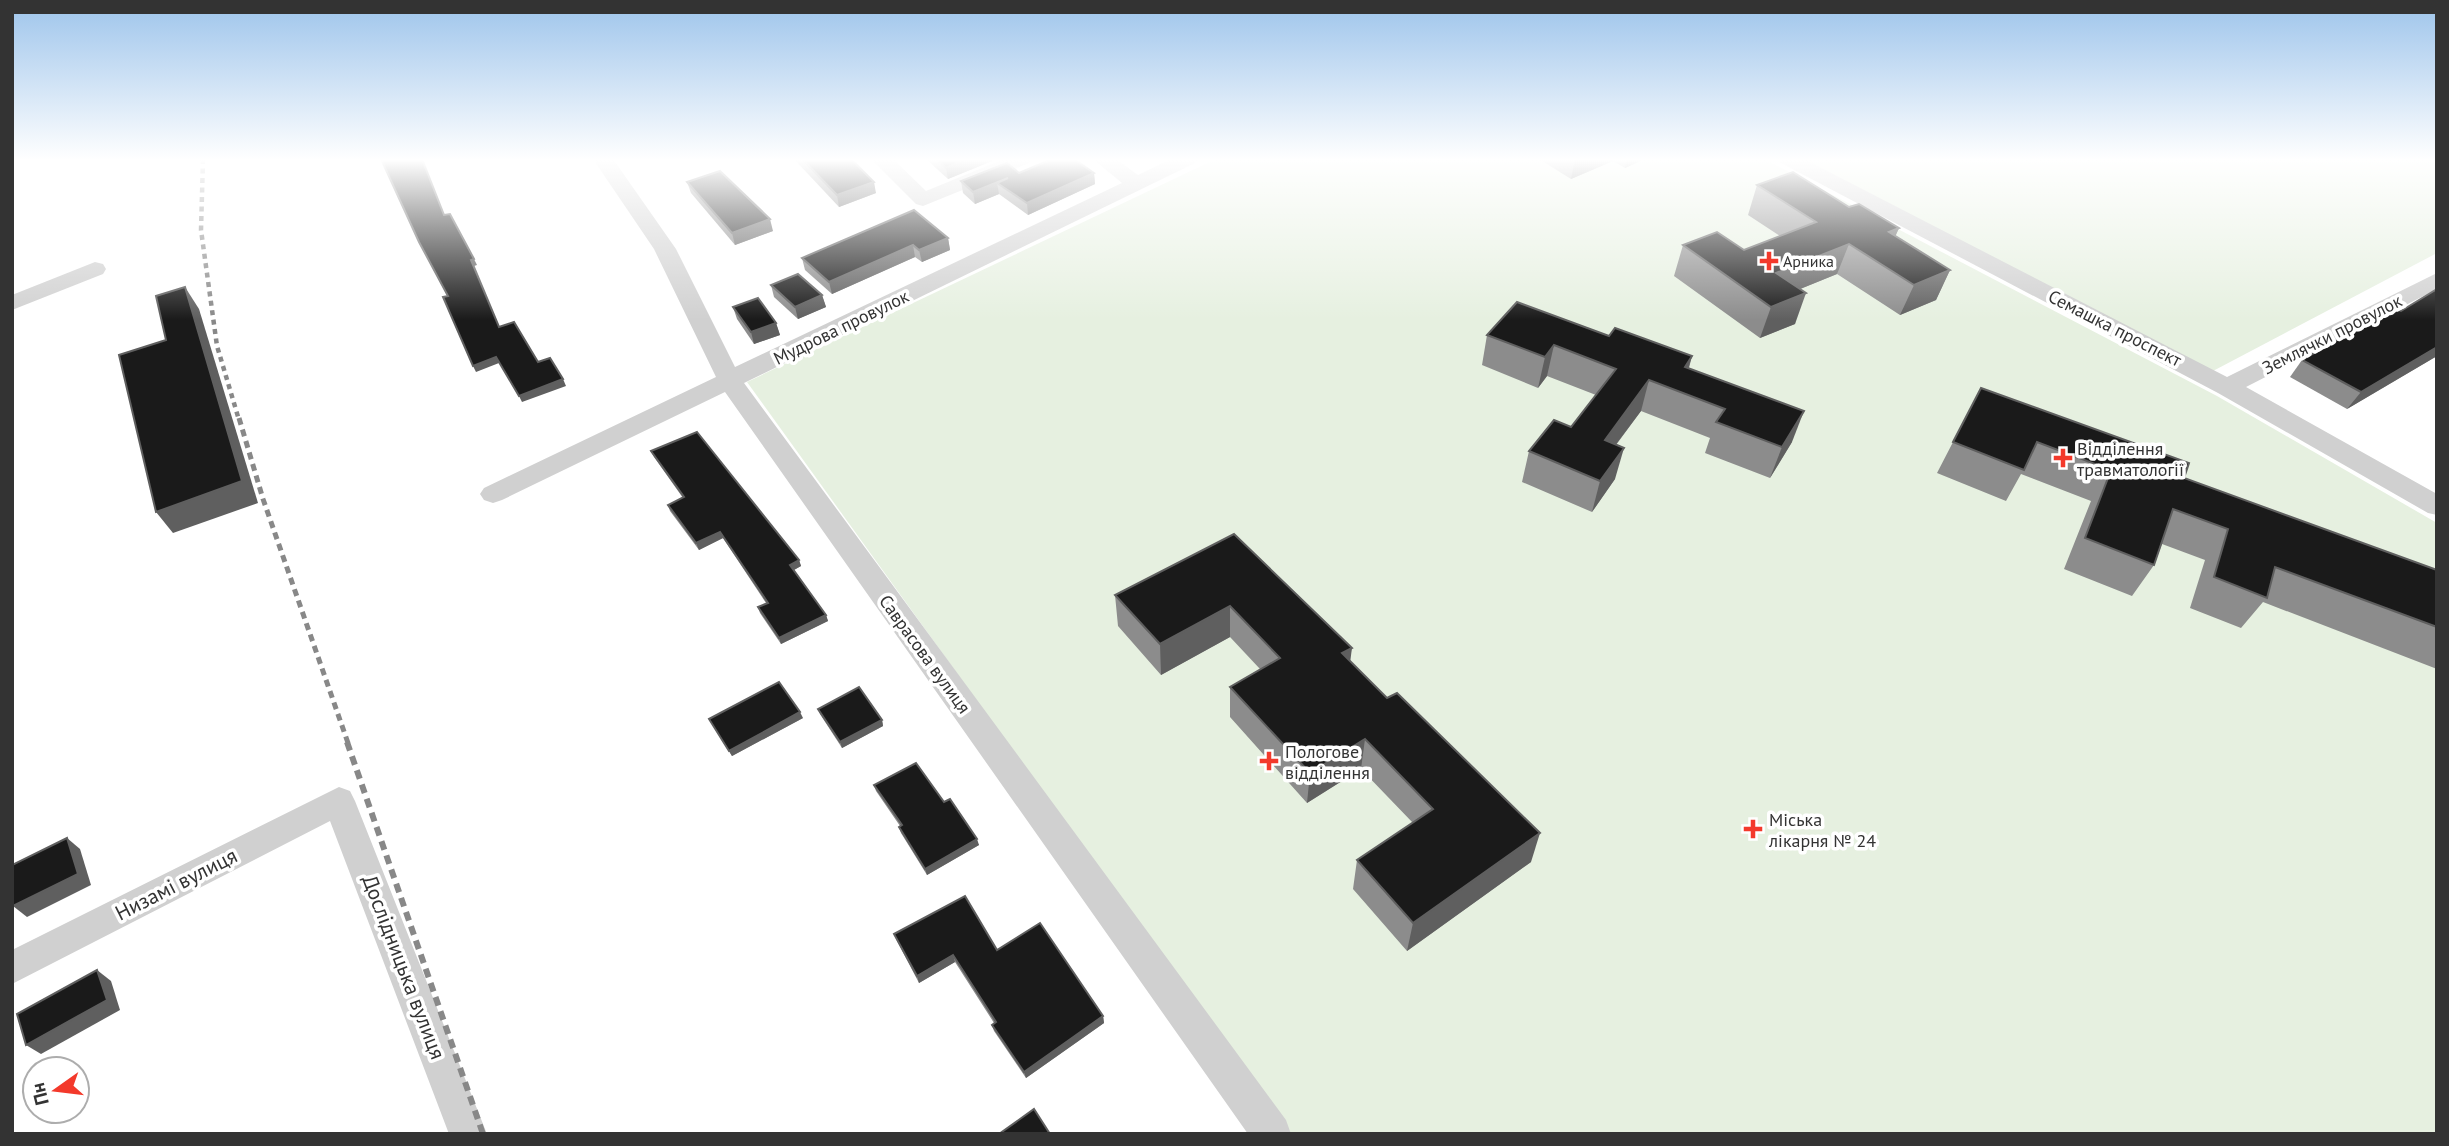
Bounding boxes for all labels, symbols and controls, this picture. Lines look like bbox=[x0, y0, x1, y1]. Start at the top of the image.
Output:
place label: Арника bbox=[1783, 251, 1834, 271]
marker: Арника bbox=[1761, 253, 1777, 269]
street label: Мудрова провулок bbox=[770, 284, 913, 370]
street label: Семашка проспект bbox=[2044, 284, 2186, 372]
street label: Землячки провулок bbox=[2258, 289, 2406, 379]
place label: Відділення травматології bbox=[2077, 437, 2184, 481]
marker: Відділення травматології bbox=[2055, 450, 2071, 466]
street label: Саврасова вулиця bbox=[874, 590, 976, 718]
place label: Пологове відділення bbox=[1285, 740, 1370, 784]
marker: Пологове відділення bbox=[1259, 751, 1279, 771]
place label: Міська лікарня № 24 bbox=[1768, 808, 1876, 852]
marker: Міська лікарня № 24 bbox=[1743, 819, 1763, 839]
street label: Низамі вулиця bbox=[110, 842, 242, 926]
street label: Дослідницька вулиця bbox=[356, 871, 452, 1063]
north arrow bbox=[21, 1055, 91, 1125]
text: Пн bbox=[25, 1080, 54, 1108]

